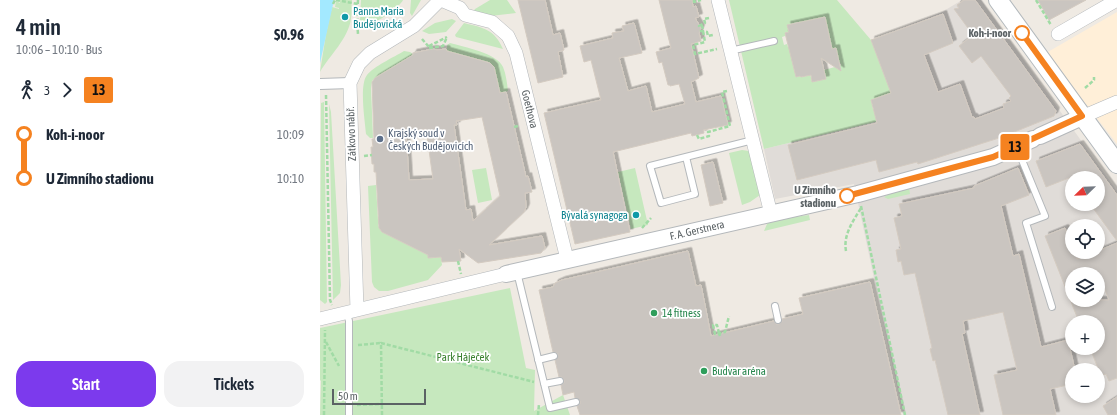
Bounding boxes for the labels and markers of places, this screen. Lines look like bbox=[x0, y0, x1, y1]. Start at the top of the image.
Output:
place label: Panna Maria Budějovická bbox=[353, 5, 404, 30]
marker: Panna Maria Budějovická bbox=[340, 12, 350, 22]
marker: Koh-i-noor bbox=[1014, 25, 1030, 41]
place label: Koh-i-noor bbox=[968, 27, 1012, 39]
place label: Krajský soud v Českých Budějovicích bbox=[388, 127, 473, 152]
marker: Krajský soud v Českých Budějovicích bbox=[375, 134, 385, 144]
place label: U Zimního stadionu bbox=[794, 184, 836, 209]
marker: U Zimního stadionu bbox=[839, 188, 855, 204]
place label: Bývalá synagoga bbox=[561, 209, 628, 221]
marker: Bývalá synagoga bbox=[631, 210, 641, 220]
place label: 14 fitness bbox=[662, 307, 701, 319]
marker: 14 fitness bbox=[649, 308, 659, 318]
place label: Budvar aréna bbox=[712, 365, 766, 377]
marker: Budvar aréna bbox=[699, 366, 709, 376]

